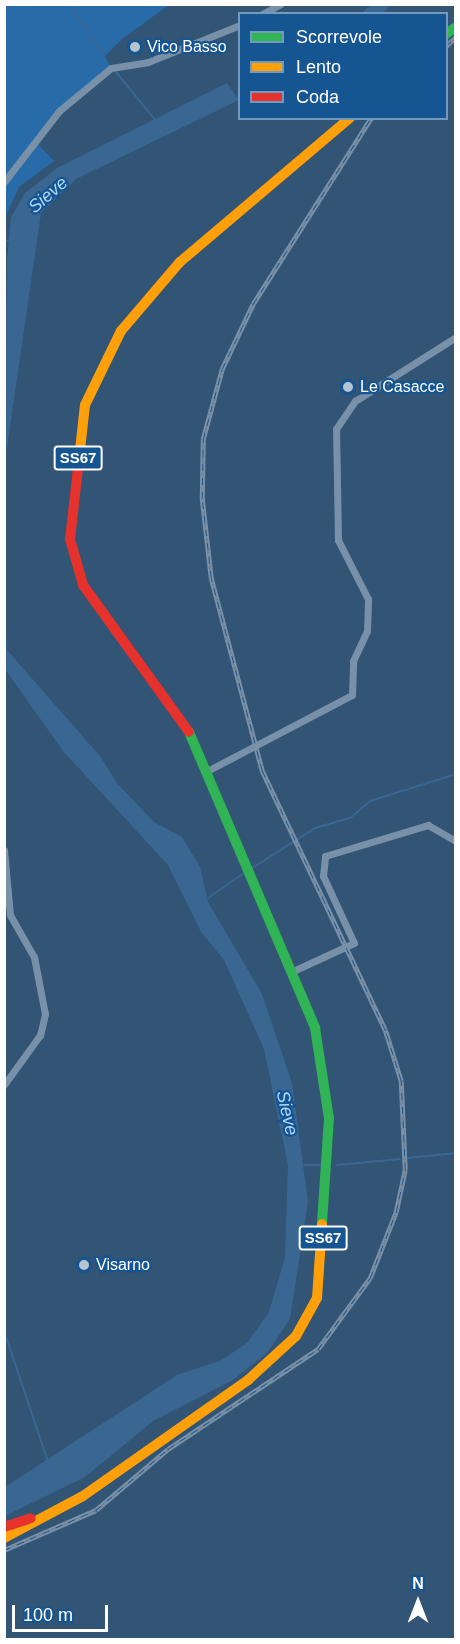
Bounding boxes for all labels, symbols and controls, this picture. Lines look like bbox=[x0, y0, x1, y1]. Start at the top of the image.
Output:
legend bbox=[238, 12, 448, 120]
text: Scorrevole bbox=[296, 27, 382, 47]
place label: Vico Basso bbox=[147, 37, 227, 57]
marker: Vico Basso bbox=[128, 40, 142, 54]
text: Lento bbox=[296, 57, 341, 77]
text: Coda bbox=[296, 87, 339, 107]
water label: Sieve bbox=[24, 172, 72, 218]
place label: Le Casacce bbox=[360, 377, 444, 397]
marker: Le Casacce bbox=[341, 380, 355, 394]
road number: SS67 bbox=[52, 446, 104, 470]
water label: Sieve bbox=[271, 1089, 303, 1137]
road number: SS67 bbox=[298, 1226, 348, 1250]
place label: Visarno bbox=[96, 1255, 150, 1275]
marker: Visarno bbox=[77, 1258, 91, 1272]
north arrow bbox=[388, 1572, 448, 1632]
text: N bbox=[412, 1575, 424, 1592]
scale bar bbox=[15, 1593, 111, 1631]
text: 100 m bbox=[23, 1605, 73, 1625]

